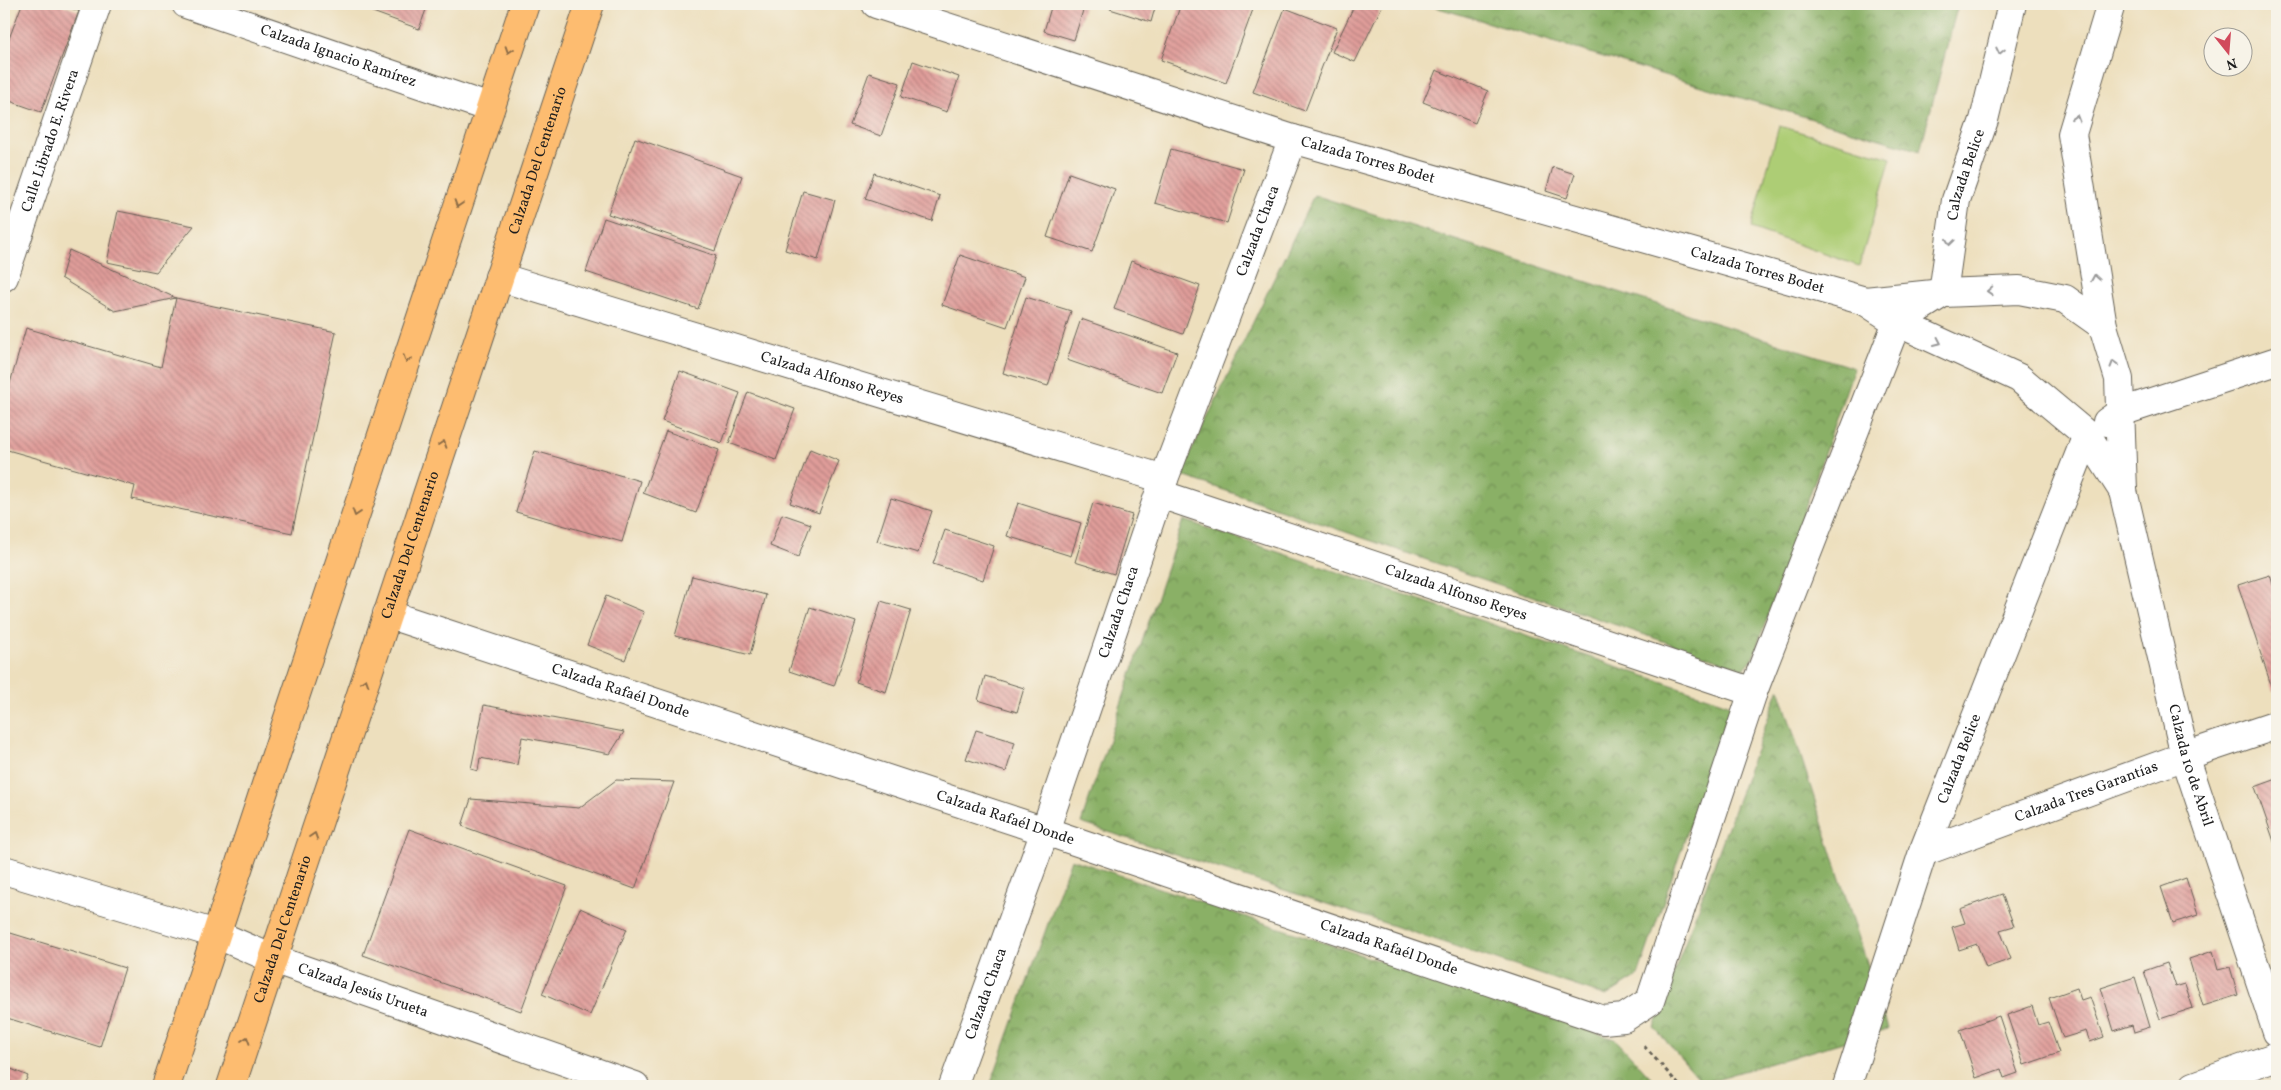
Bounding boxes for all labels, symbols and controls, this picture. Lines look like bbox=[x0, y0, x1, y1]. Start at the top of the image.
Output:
street label: Calzada Ignacio Ramírez bbox=[257, 20, 419, 93]
north arrow bbox=[2204, 28, 2254, 78]
one-way arrow bbox=[505, 45, 515, 54]
one-way arrow bbox=[1995, 47, 2006, 56]
text: N bbox=[2224, 52, 2239, 74]
street label: Calle Librado E. Rivera bbox=[16, 66, 85, 215]
street label: Calzada Del Centenario bbox=[504, 84, 572, 237]
one-way arrow bbox=[2071, 114, 2081, 122]
street label: Calzada Belice bbox=[1943, 126, 1990, 222]
street label: Calzada Torres Bodet bbox=[1298, 131, 1437, 189]
street label: Calzada Chaca bbox=[1231, 182, 1285, 280]
one-way arrow bbox=[454, 200, 464, 208]
one-way arrow bbox=[1946, 237, 1956, 246]
street label: Calzada Torres Bodet bbox=[1688, 242, 1827, 299]
one-way arrow bbox=[2091, 273, 2101, 282]
one-way arrow bbox=[1986, 286, 1994, 297]
one-way arrow bbox=[1933, 335, 1942, 345]
street label: Calzada Alfonso Reyes bbox=[758, 346, 906, 410]
one-way arrow bbox=[403, 354, 413, 362]
one-way arrow bbox=[2110, 361, 2120, 369]
one-way arrow bbox=[438, 441, 448, 449]
street label: Calzada Del Centenario bbox=[376, 468, 445, 622]
one-way arrow bbox=[352, 508, 362, 517]
street label: Calzada Alfonso Reyes bbox=[1382, 559, 1530, 626]
street label: Calzada Chaca bbox=[1094, 563, 1144, 661]
street label: Calzada Rafaél Donde bbox=[549, 658, 692, 724]
one-way arrow bbox=[359, 678, 369, 686]
street label: Calzada 10 de Abril bbox=[2163, 702, 2218, 829]
street label: Calzada Belice bbox=[1932, 711, 1987, 807]
street label: Calzada Tres Garantías bbox=[2012, 756, 2161, 828]
street label: Calzada Rafaél Donde bbox=[933, 785, 1077, 851]
one-way arrow bbox=[308, 832, 318, 841]
street label: Calzada Del Centenario bbox=[249, 853, 317, 1006]
street label: Calzada Rafaél Donde bbox=[1317, 914, 1461, 981]
street label: Calzada Chaca bbox=[960, 945, 1012, 1043]
street label: Calzada Jesús Urueta bbox=[295, 958, 431, 1023]
one-way arrow bbox=[240, 1036, 250, 1045]

